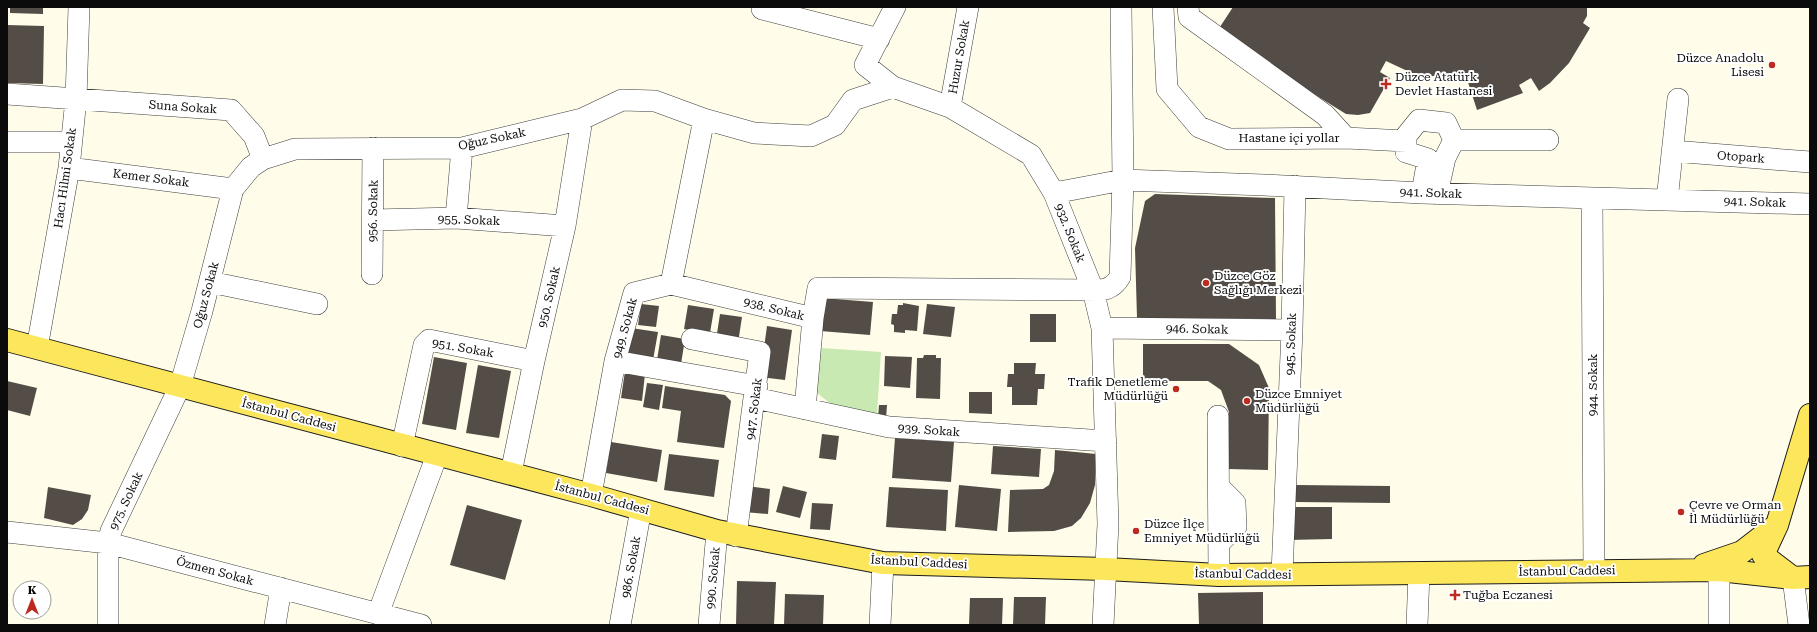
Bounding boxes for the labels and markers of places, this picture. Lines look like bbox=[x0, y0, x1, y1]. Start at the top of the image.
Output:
place label: Düzce Anadolu Lisesi bbox=[1676, 51, 1765, 79]
marker: Düzce Anadolu Lisesi bbox=[1767, 60, 1777, 70]
place label: Düzce Atatürk Devlet Hastanesi bbox=[1395, 70, 1493, 98]
marker: Düzce Atatürk Devlet Hastanesi bbox=[1380, 78, 1392, 90]
place label: Düzce Göz Sağlığı Merkezi bbox=[1214, 269, 1302, 297]
marker: Düzce Göz Sağlığı Merkezi bbox=[1201, 278, 1211, 288]
place label: Trafik Denetleme Müdürlüğü bbox=[1067, 375, 1169, 403]
marker: Trafik Denetleme Müdürlüğü bbox=[1171, 384, 1181, 394]
place label: Düzce Emniyet Müdürlüğü bbox=[1255, 387, 1342, 415]
marker: Düzce Emniyet Müdürlüğü bbox=[1242, 396, 1252, 406]
place label: Çevre ve Orman İl Müdürlüğü bbox=[1689, 498, 1782, 526]
marker: Çevre ve Orman İl Müdürlüğü bbox=[1676, 507, 1686, 517]
place label: Düzce İlçe Emniyet Müdürlüğü bbox=[1144, 517, 1260, 545]
marker: Düzce İlçe Emniyet Müdürlüğü bbox=[1131, 526, 1141, 536]
place label: Tuğba Eczanesi bbox=[1463, 588, 1553, 602]
marker: Tuğba Eczanesi bbox=[1450, 590, 1460, 600]

